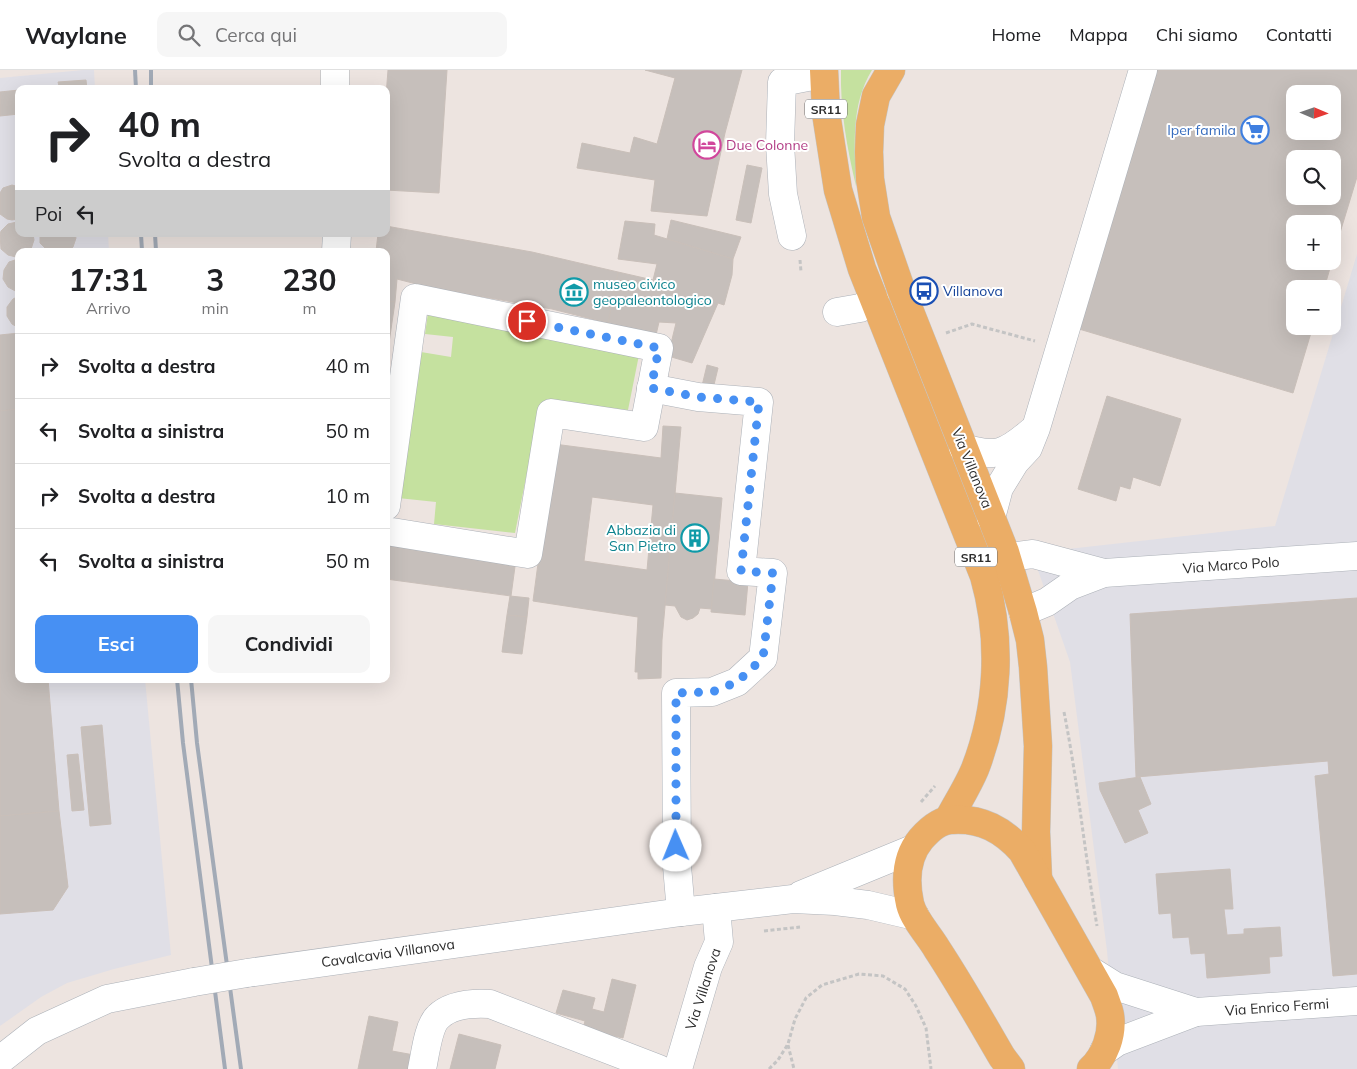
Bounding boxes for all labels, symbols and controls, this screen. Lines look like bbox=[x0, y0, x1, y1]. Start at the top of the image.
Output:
search box bbox=[157, 12, 507, 57]
text: Waylane bbox=[25, 20, 127, 50]
icon: search bbox=[175, 21, 203, 49]
text: Cerca qui bbox=[215, 23, 297, 47]
text: Home bbox=[991, 23, 1041, 46]
text: Mappa bbox=[1069, 23, 1128, 46]
text: Chi siamo bbox=[1156, 23, 1238, 46]
text: Contatti bbox=[1266, 23, 1332, 46]
north arrow bbox=[1286, 85, 1341, 140]
map controls bbox=[1286, 85, 1341, 335]
road number: SR11 bbox=[805, 100, 847, 118]
text: 40 m bbox=[118, 102, 201, 146]
icon: right bbox=[35, 105, 100, 170]
supermarket icon: Iper famila bbox=[1240, 115, 1270, 145]
place label: Iper famila bbox=[1167, 121, 1236, 139]
hotel icon: Due Colonne bbox=[692, 130, 722, 160]
place label: Due Colonne bbox=[726, 136, 808, 154]
text: Svolta a destra bbox=[118, 145, 271, 173]
button: search bbox=[1286, 150, 1341, 205]
icon: left bbox=[72, 200, 100, 228]
text: Poi bbox=[35, 202, 62, 226]
button: + bbox=[1286, 215, 1341, 270]
text: 17:31 bbox=[69, 261, 148, 299]
text: 3 bbox=[206, 261, 224, 299]
text: 230 bbox=[282, 261, 336, 299]
place label: museo civico geopaleontologico bbox=[593, 275, 712, 309]
bus stop icon: Villanova bbox=[909, 276, 939, 306]
museum icon: museo civico geopaleontologico bbox=[559, 277, 589, 307]
button: − bbox=[1286, 280, 1341, 335]
place label: Villanova bbox=[943, 282, 1003, 300]
text: Arrivo bbox=[86, 298, 131, 318]
text: min bbox=[202, 298, 229, 318]
text: m bbox=[302, 298, 316, 318]
pin bbox=[506, 300, 548, 342]
icon: arrive bbox=[513, 307, 541, 335]
icon: right bbox=[35, 352, 63, 380]
text: Svolta a destra bbox=[78, 354, 216, 378]
text: 40 m bbox=[326, 354, 370, 378]
icon: left bbox=[35, 417, 63, 445]
text: Svolta a sinistra bbox=[78, 419, 224, 443]
text: 50 m bbox=[326, 419, 370, 443]
street label: Via Villanova bbox=[948, 425, 996, 511]
icon: right bbox=[35, 482, 63, 510]
text: Svolta a destra bbox=[78, 484, 216, 508]
text: 10 m bbox=[326, 484, 370, 508]
place label: Abbazia di San Pietro bbox=[606, 521, 676, 555]
building icon: Abbazia di San Pietro bbox=[680, 523, 710, 553]
icon: left bbox=[35, 547, 63, 575]
road number: SR11 bbox=[955, 548, 997, 567]
text: Svolta a sinistra bbox=[78, 549, 224, 573]
text: 50 m bbox=[326, 549, 370, 573]
street label: Via Marco Polo bbox=[1182, 553, 1280, 577]
button: Esci bbox=[35, 615, 198, 673]
button: Condividi bbox=[208, 615, 370, 673]
position arrow bbox=[649, 819, 701, 871]
street label: Cavalcavia Villanova bbox=[320, 935, 456, 971]
street label: Via Villanova bbox=[681, 946, 725, 1032]
street label: Via Enrico Fermi bbox=[1224, 994, 1330, 1020]

